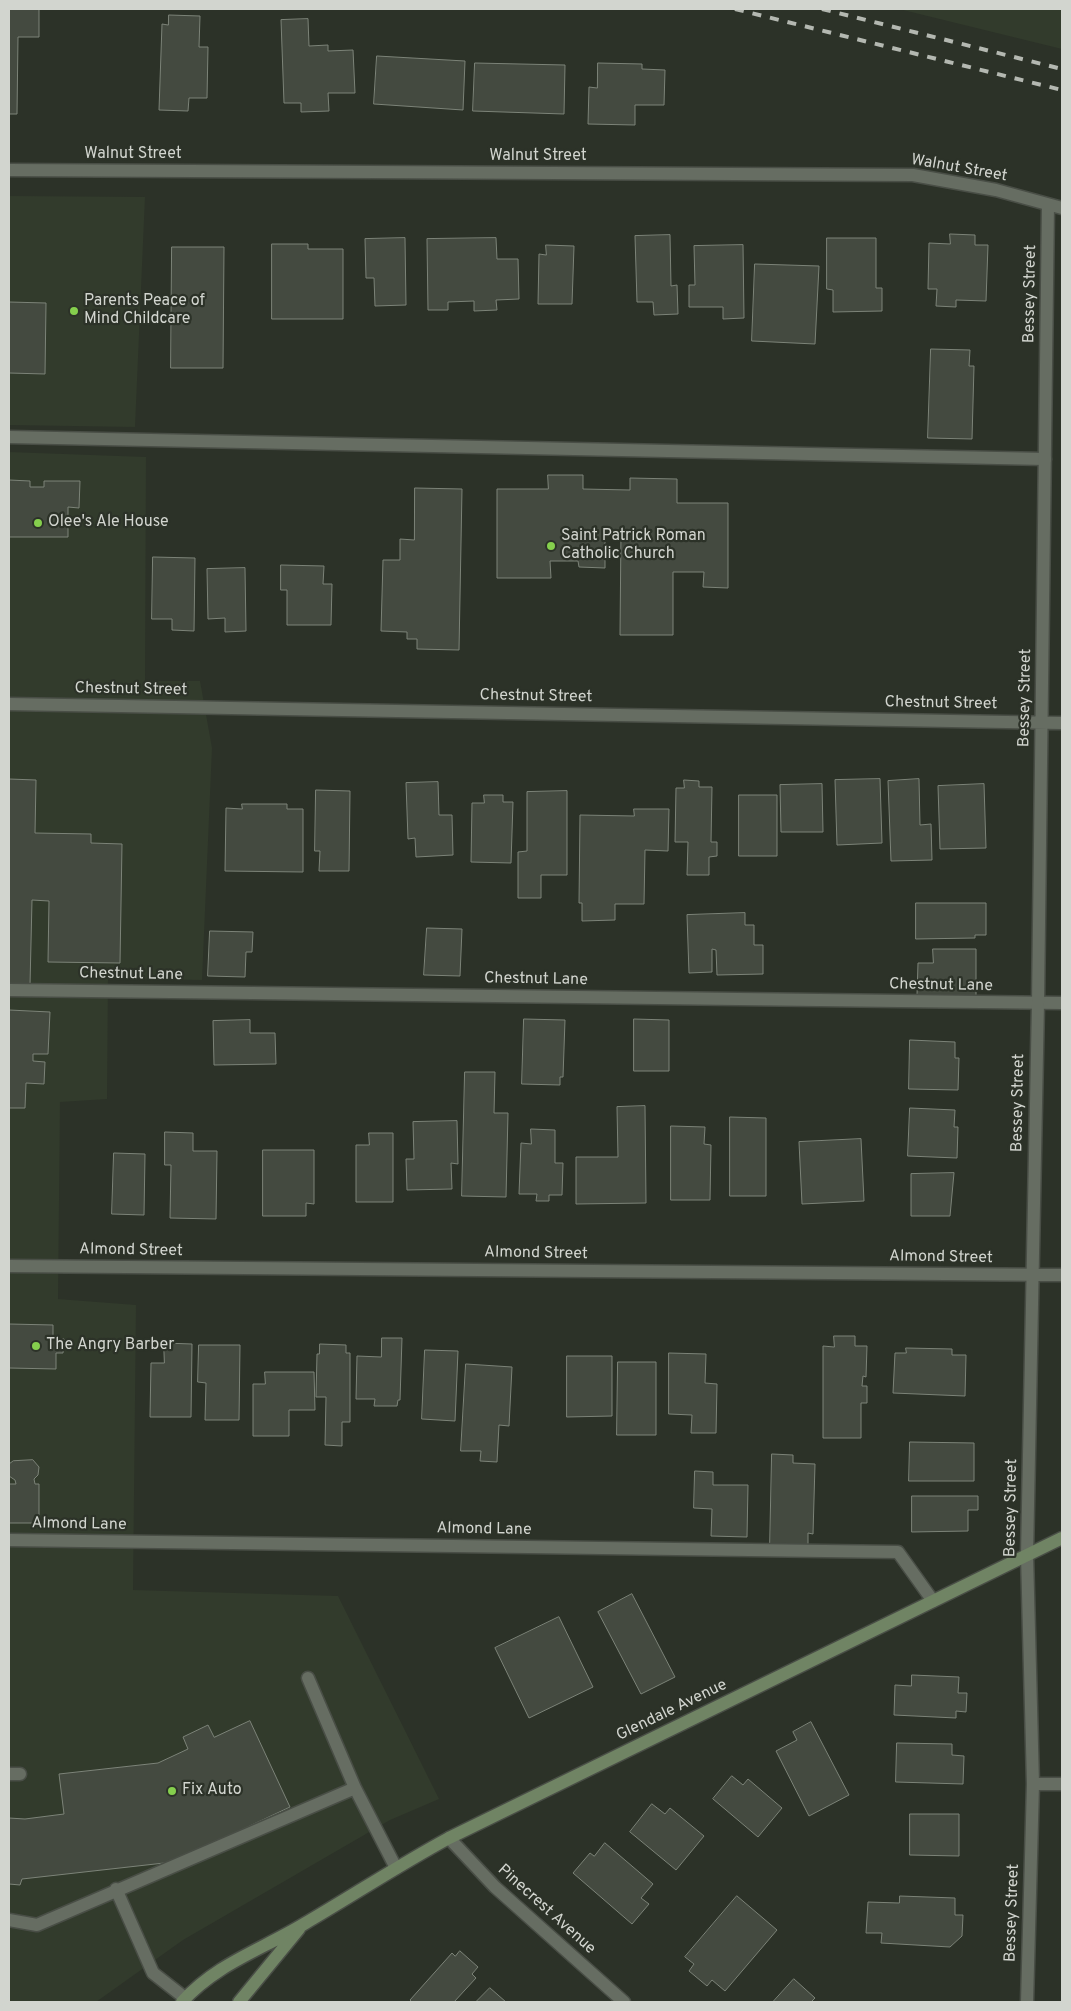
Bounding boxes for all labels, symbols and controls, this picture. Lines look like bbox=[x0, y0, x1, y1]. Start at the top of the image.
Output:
street label: Walnut Street bbox=[84, 145, 182, 165]
street label: Walnut Street bbox=[489, 147, 587, 167]
street label: Walnut Street bbox=[909, 151, 1009, 187]
street label: Bessey Street bbox=[1021, 245, 1041, 343]
place label: Parents Peace of Mind Childcare bbox=[84, 292, 205, 330]
marker: Parents Peace of Mind Childcare bbox=[68, 305, 80, 317]
place label: Olee's Ale House bbox=[48, 513, 169, 533]
marker: Olee's Ale House bbox=[32, 517, 44, 529]
place label: Saint Patrick Roman Catholic Church bbox=[561, 527, 706, 565]
marker: Saint Patrick Roman Catholic Church bbox=[545, 540, 557, 552]
street label: Bessey Street bbox=[1016, 649, 1036, 747]
street label: Chestnut Street bbox=[75, 679, 187, 701]
street label: Chestnut Street bbox=[480, 686, 592, 708]
street label: Chestnut Street bbox=[885, 693, 997, 715]
street label: Chestnut Lane bbox=[79, 964, 183, 986]
street label: Chestnut Lane bbox=[484, 969, 588, 991]
street label: Chestnut Lane bbox=[889, 975, 993, 997]
street label: Bessey Street bbox=[1009, 1054, 1029, 1152]
street label: Almond Street bbox=[79, 1240, 183, 1262]
street label: Almond Street bbox=[484, 1243, 588, 1265]
street label: Almond Street bbox=[889, 1247, 993, 1269]
place label: The Angry Barber bbox=[46, 1336, 174, 1356]
marker: The Angry Barber bbox=[30, 1340, 42, 1352]
street label: Bessey Street bbox=[1002, 1459, 1022, 1557]
street label: Almond Lane bbox=[31, 1515, 127, 1535]
street label: Almond Lane bbox=[436, 1520, 532, 1540]
street label: Glendale Avenue bbox=[614, 1676, 730, 1746]
place label: Fix Auto bbox=[182, 1781, 242, 1801]
marker: Fix Auto bbox=[166, 1785, 178, 1797]
street label: Pinecrest Avenue bbox=[493, 1861, 599, 1959]
street label: Bessey Street bbox=[1002, 1863, 1024, 1963]

